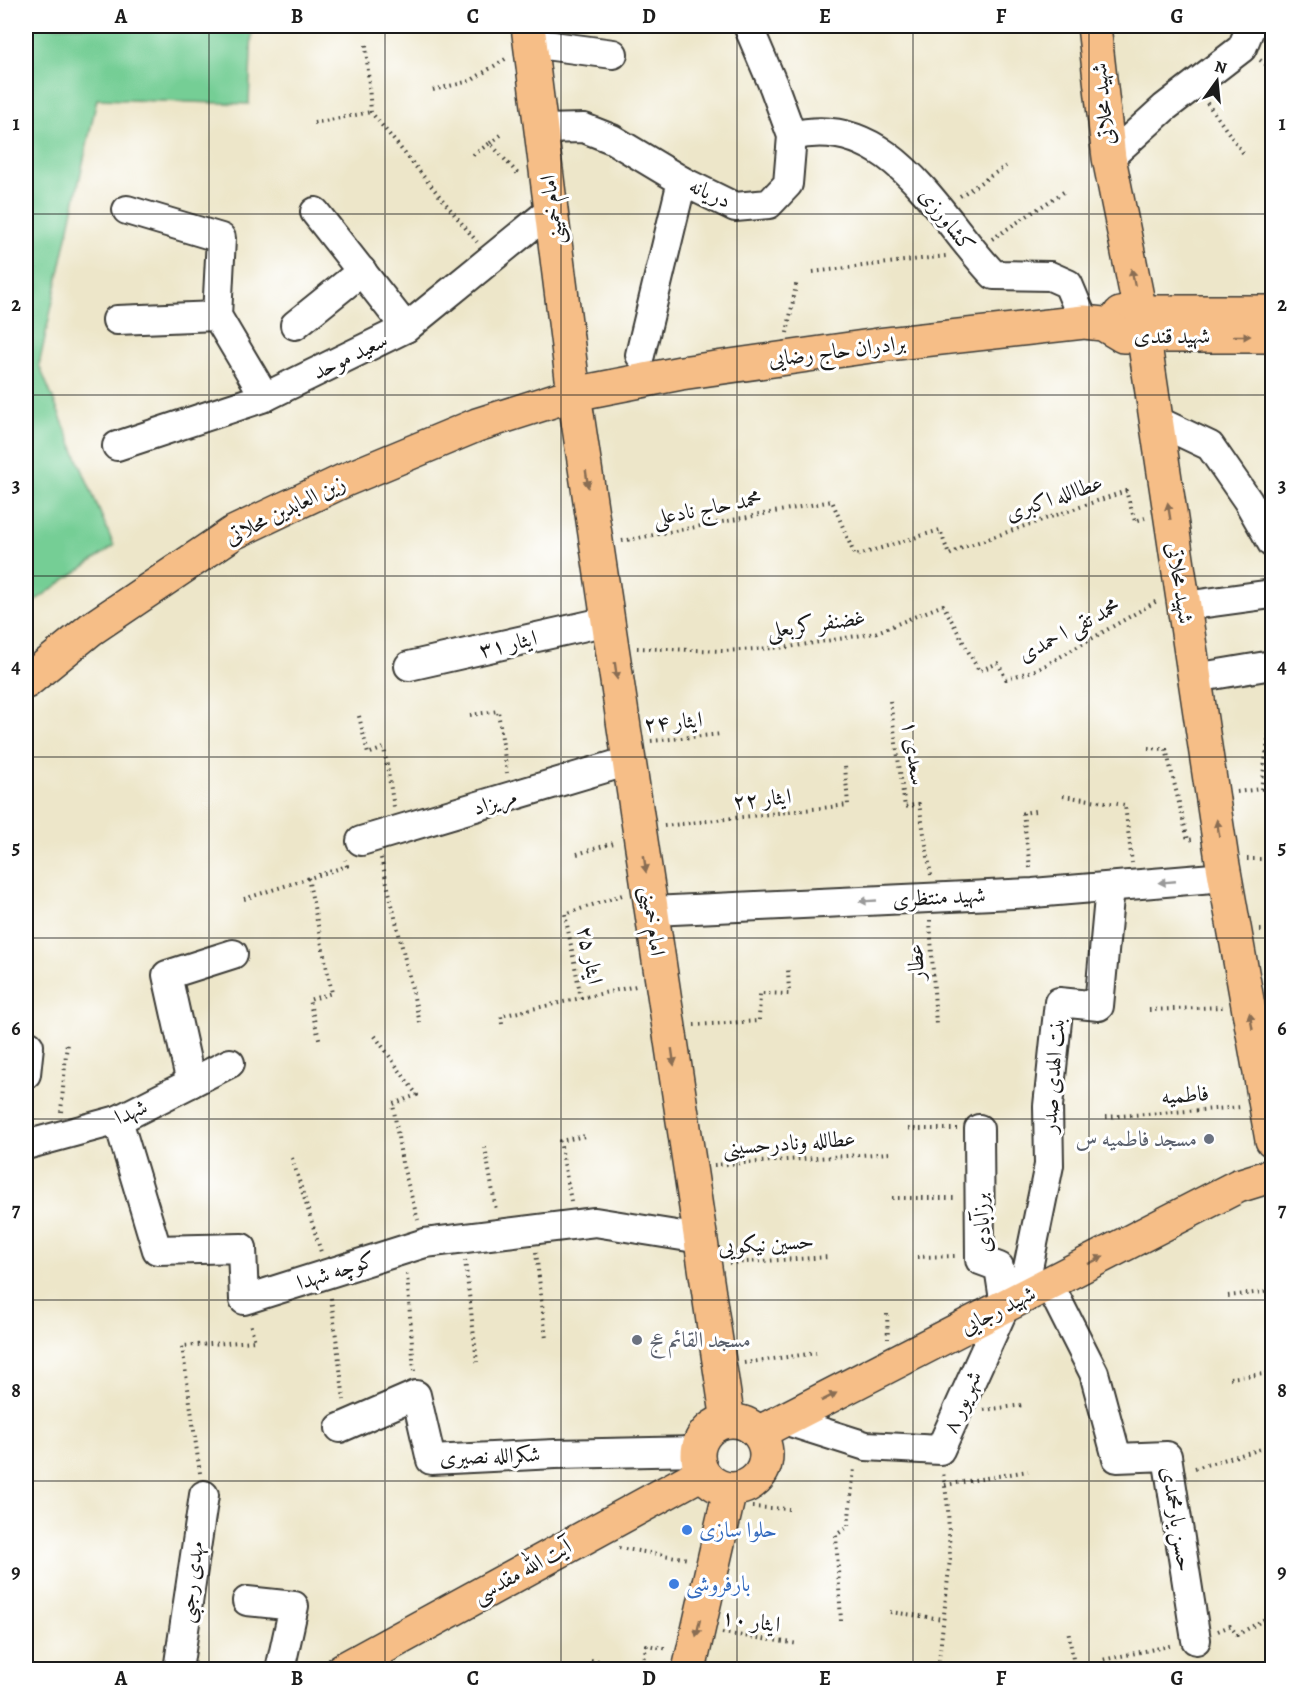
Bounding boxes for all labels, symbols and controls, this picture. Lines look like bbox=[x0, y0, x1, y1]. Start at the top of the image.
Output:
text: A bbox=[114, 3, 128, 30]
text: B bbox=[291, 3, 303, 30]
text: C bbox=[467, 3, 479, 30]
text: D bbox=[642, 3, 656, 30]
text: E bbox=[819, 3, 831, 30]
text: F bbox=[996, 3, 1007, 30]
text: G bbox=[1170, 3, 1184, 30]
north arrow bbox=[1187, 51, 1247, 111]
text: N bbox=[1212, 55, 1229, 80]
street label: شهید محلاتی bbox=[1084, 61, 1122, 147]
text: 1 bbox=[12, 110, 20, 137]
text: 1 bbox=[1278, 110, 1286, 137]
street label: دریانه bbox=[684, 171, 736, 215]
street label: امام خمینی bbox=[533, 173, 575, 247]
street label: کشاورزی bbox=[912, 181, 982, 259]
one-way arrow bbox=[1128, 267, 1137, 286]
text: 2 bbox=[11, 291, 21, 318]
text: 2 bbox=[1277, 291, 1287, 318]
street label: شهید قندی bbox=[1134, 321, 1210, 351]
street label: سعید موحد bbox=[307, 325, 393, 387]
street label: برادران حاج رضایی bbox=[767, 328, 908, 378]
one-way arrow bbox=[1232, 331, 1251, 341]
street label: عطاالله اکبری bbox=[1001, 467, 1107, 529]
street label: زین العابدین محلاتی bbox=[219, 468, 351, 552]
one-way arrow bbox=[583, 469, 592, 488]
text: 3 bbox=[12, 472, 20, 499]
text: 3 bbox=[1278, 472, 1286, 499]
street label: محمد حاج نادعلی bbox=[650, 483, 765, 537]
one-way arrow bbox=[1165, 501, 1174, 520]
street label: شهید محلاتی bbox=[1159, 540, 1201, 626]
street label: محمد تقی ا حمدی bbox=[1013, 591, 1126, 670]
street label: غضنفر کربعلی bbox=[765, 602, 867, 647]
street label: ایثار ۳۱ bbox=[476, 623, 540, 665]
text: 4 bbox=[11, 653, 21, 680]
text: 4 bbox=[1277, 653, 1287, 680]
one-way arrow bbox=[612, 662, 621, 681]
street label: ایثار ۲۴ bbox=[642, 704, 704, 740]
street label: سعدی ۱ bbox=[895, 719, 933, 787]
street label: مریزاد bbox=[469, 781, 521, 823]
street label: ایثار ۲۲ bbox=[731, 781, 793, 817]
one-way arrow bbox=[1213, 819, 1222, 838]
text: 5 bbox=[12, 834, 20, 861]
text: 5 bbox=[1278, 834, 1286, 861]
one-way arrow bbox=[640, 855, 649, 874]
one-way arrow bbox=[1157, 877, 1176, 887]
street label: شهید منتظری bbox=[892, 880, 986, 914]
street label: امام خمینی bbox=[629, 884, 673, 958]
one-way arrow bbox=[858, 896, 877, 905]
street label: ایثار ۲۵ bbox=[570, 923, 610, 987]
street label: عطار bbox=[900, 943, 932, 983]
one-way arrow bbox=[1246, 1011, 1255, 1030]
text: 6 bbox=[11, 1015, 21, 1042]
text: 6 bbox=[1277, 1015, 1287, 1042]
street label: بنت الهدی صدر bbox=[1034, 1016, 1072, 1136]
one-way arrow bbox=[669, 1048, 678, 1067]
street label: فاطمیه bbox=[1160, 1078, 1210, 1112]
street label: شهدا bbox=[110, 1092, 152, 1132]
street label: عطالله ونادرحسینی bbox=[722, 1123, 856, 1163]
place label: مسجد فاطمیه س bbox=[1075, 1124, 1197, 1154]
marker: مسجد فاطمیه س bbox=[1202, 1132, 1216, 1146]
street label: برزآبادی bbox=[965, 1192, 999, 1254]
text: 7 bbox=[12, 1196, 21, 1223]
text: 7 bbox=[1278, 1196, 1287, 1223]
street label: حسین نیکویی bbox=[717, 1226, 815, 1262]
street label: کوچه شهدا bbox=[293, 1244, 379, 1298]
one-way arrow bbox=[1087, 1255, 1104, 1265]
street label: شهید رجایی bbox=[955, 1278, 1041, 1342]
place label: مسجد القائم عج bbox=[649, 1325, 751, 1359]
marker: مسجد القائم عج bbox=[630, 1333, 644, 1347]
street label: ۸ شهریور bbox=[935, 1366, 989, 1438]
text: 8 bbox=[11, 1377, 21, 1404]
text: 8 bbox=[1277, 1377, 1287, 1404]
one-way arrow bbox=[821, 1392, 838, 1402]
street label: شکرالله نصیری bbox=[439, 1439, 541, 1473]
street label: حسن یارمحمدی bbox=[1154, 1464, 1200, 1574]
place label: حلوا سازی bbox=[699, 1515, 777, 1545]
marker: حلوا سازی bbox=[680, 1523, 694, 1537]
street label: آیت الله مقدسی bbox=[466, 1528, 579, 1610]
street label: مهدی رجبی bbox=[170, 1539, 215, 1625]
text: 9 bbox=[11, 1558, 21, 1585]
text: 9 bbox=[1277, 1558, 1287, 1585]
place label: بارفروشی bbox=[686, 1569, 750, 1599]
marker: بارفروشی bbox=[667, 1577, 681, 1591]
street label: ایثار ۱۰ bbox=[720, 1602, 782, 1640]
one-way arrow bbox=[693, 1619, 703, 1638]
text: A bbox=[114, 1665, 128, 1692]
text: B bbox=[291, 1665, 303, 1692]
text: C bbox=[467, 1665, 479, 1692]
text: D bbox=[642, 1665, 656, 1692]
text: E bbox=[819, 1665, 831, 1692]
text: F bbox=[996, 1665, 1007, 1692]
text: G bbox=[1170, 1665, 1184, 1692]

